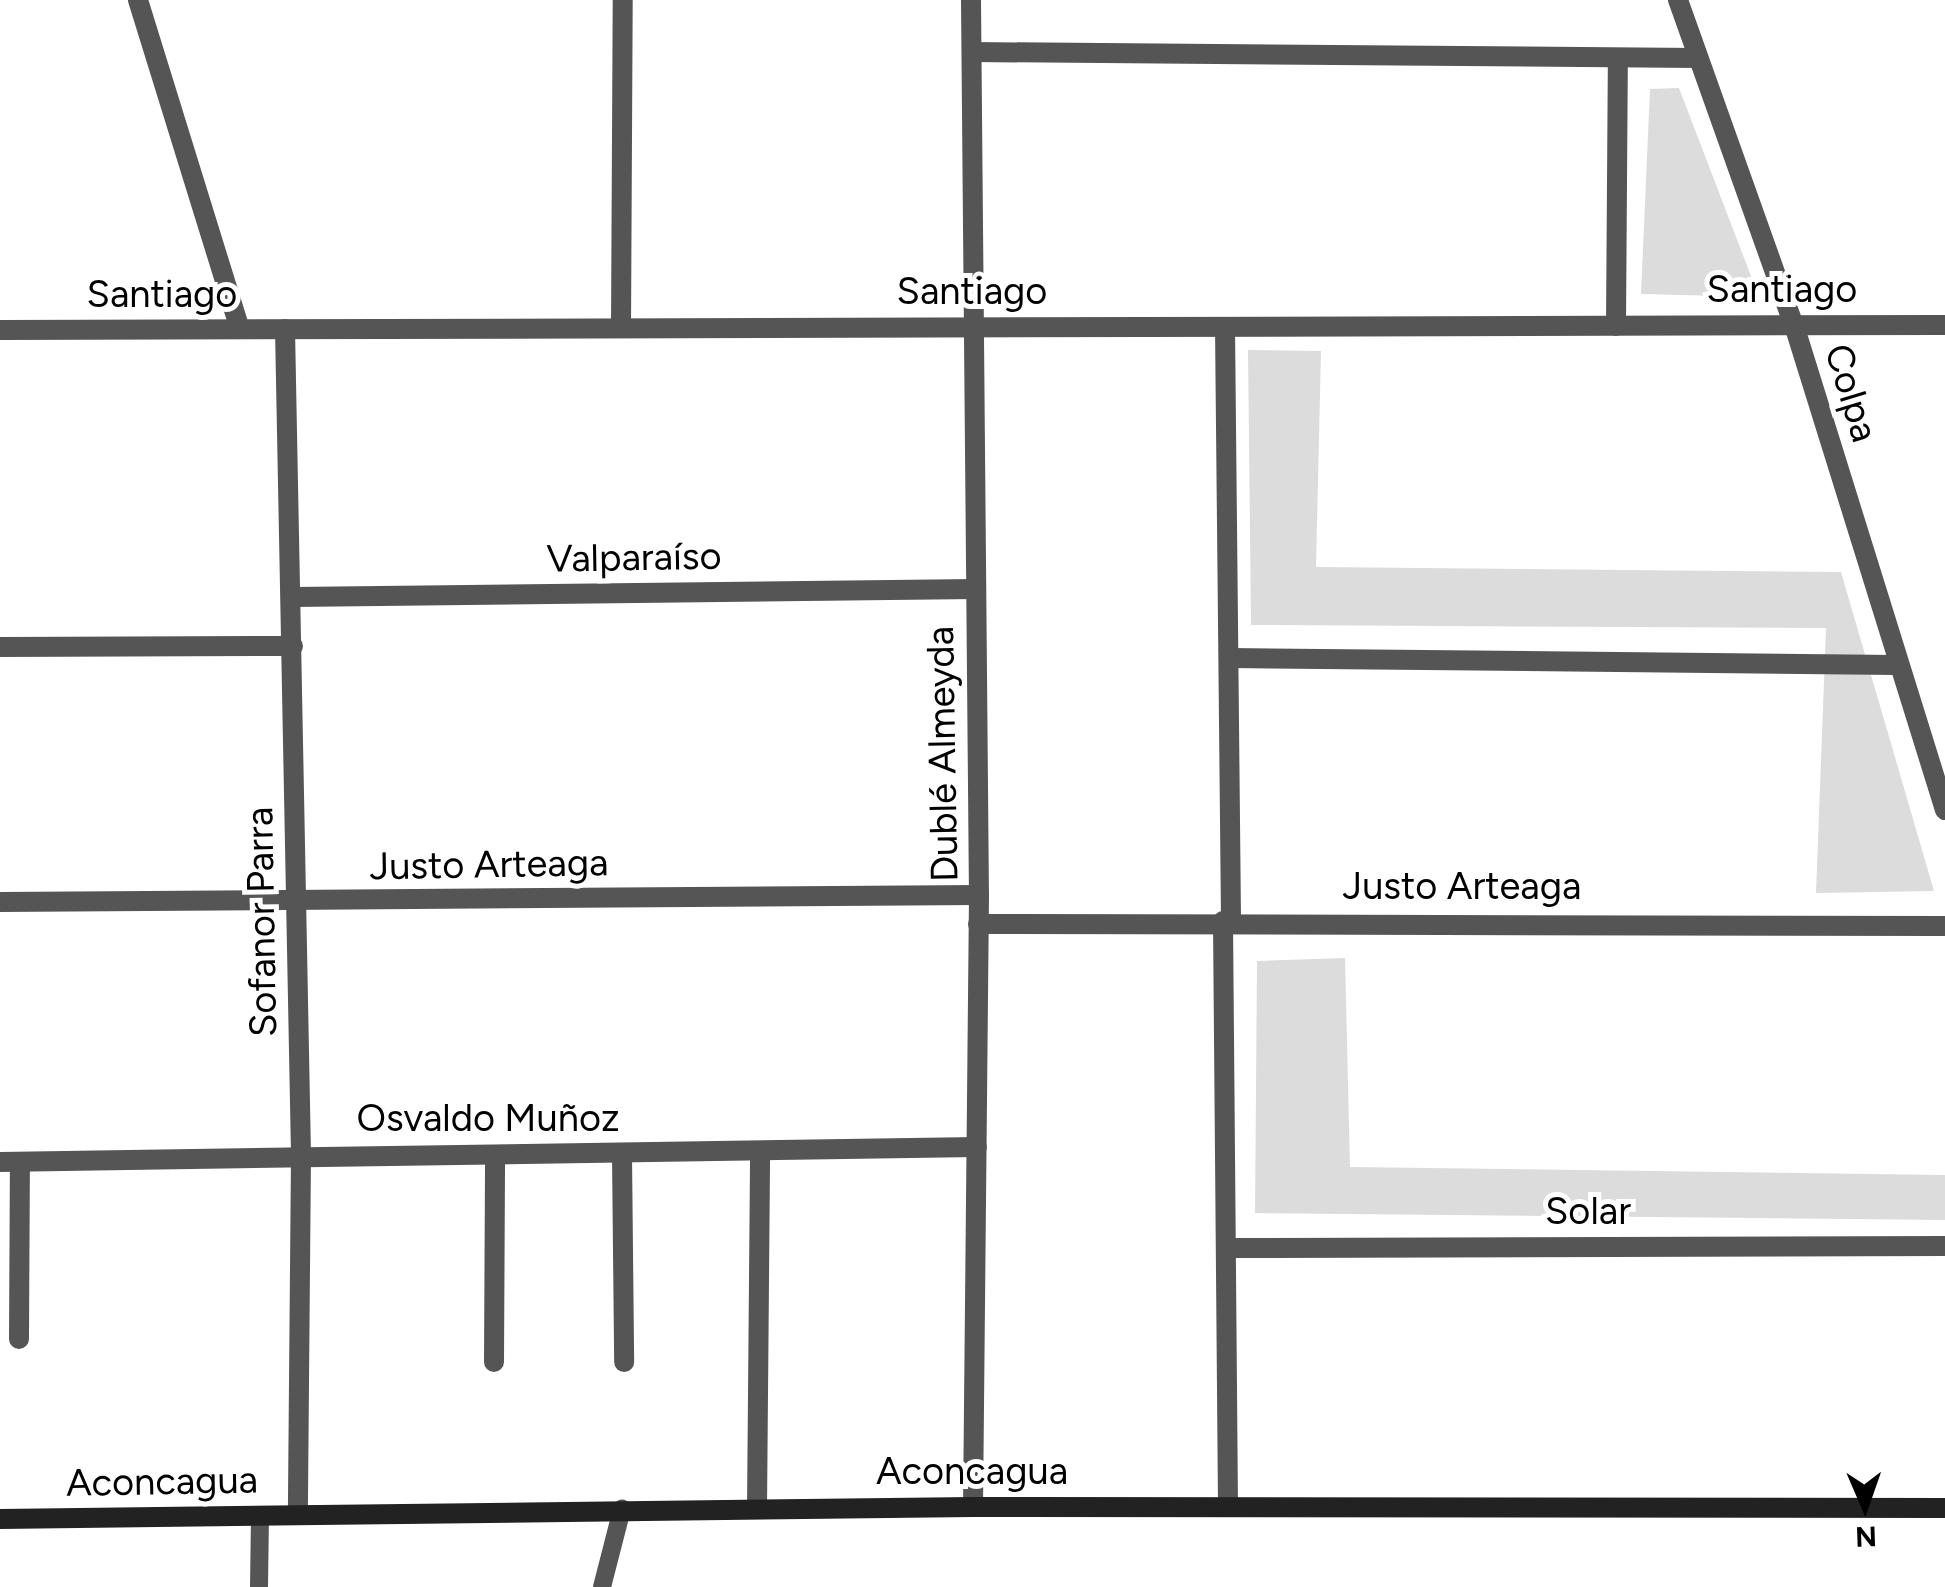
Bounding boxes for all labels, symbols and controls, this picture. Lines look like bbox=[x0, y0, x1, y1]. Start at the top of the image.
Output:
street label: Santiago bbox=[1707, 267, 1857, 313]
street label: Santiago bbox=[897, 269, 1047, 315]
street label: Santiago bbox=[87, 272, 237, 318]
street label: Colpa bbox=[1815, 339, 1887, 447]
street label: Valparaíso bbox=[546, 534, 722, 582]
street label: Dublé Almeyda bbox=[918, 626, 968, 882]
street label: Sofanor Parra bbox=[237, 807, 287, 1037]
street label: Justo Arteaga bbox=[369, 840, 609, 890]
street label: Justo Arteaga bbox=[1343, 864, 1581, 910]
street label: Osvaldo Muñoz bbox=[356, 1096, 620, 1142]
street label: Solar bbox=[1545, 1189, 1631, 1235]
street label: Aconcagua bbox=[876, 1449, 1068, 1495]
north arrow bbox=[1815, 1457, 1915, 1557]
street label: Aconcagua bbox=[66, 1458, 258, 1506]
text: N bbox=[1855, 1520, 1877, 1554]

